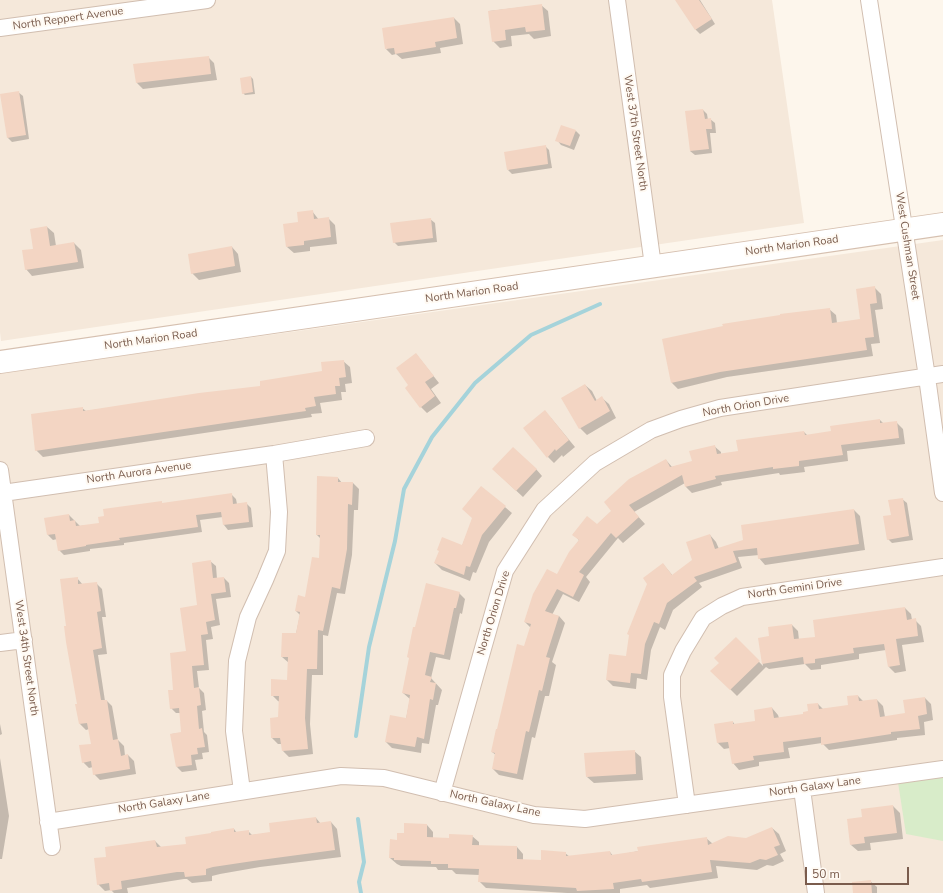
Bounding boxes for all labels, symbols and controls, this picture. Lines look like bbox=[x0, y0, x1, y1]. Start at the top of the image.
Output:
street label: North Reppert Avenue bbox=[12, 5, 124, 33]
street label: West 37th Street North bbox=[620, 74, 650, 192]
street label: West Cushman Street bbox=[892, 191, 922, 301]
street label: North Marion Road bbox=[745, 233, 839, 259]
street label: North Marion Road bbox=[425, 280, 519, 306]
street label: North Marion Road bbox=[104, 327, 198, 353]
street label: North Orion Drive bbox=[702, 392, 790, 420]
street label: North Aurora Avenue bbox=[86, 459, 192, 487]
street label: North Orion Drive bbox=[475, 569, 513, 657]
street label: North Gemini Drive bbox=[747, 576, 843, 602]
street label: West 34th Street North bbox=[11, 599, 41, 717]
street label: North Galaxy Lane bbox=[768, 774, 862, 800]
street label: North Galaxy Lane bbox=[448, 788, 542, 820]
street label: North Galaxy Lane bbox=[117, 789, 211, 817]
scale bar bbox=[807, 859, 911, 885]
text: 50 m bbox=[812, 866, 840, 882]

